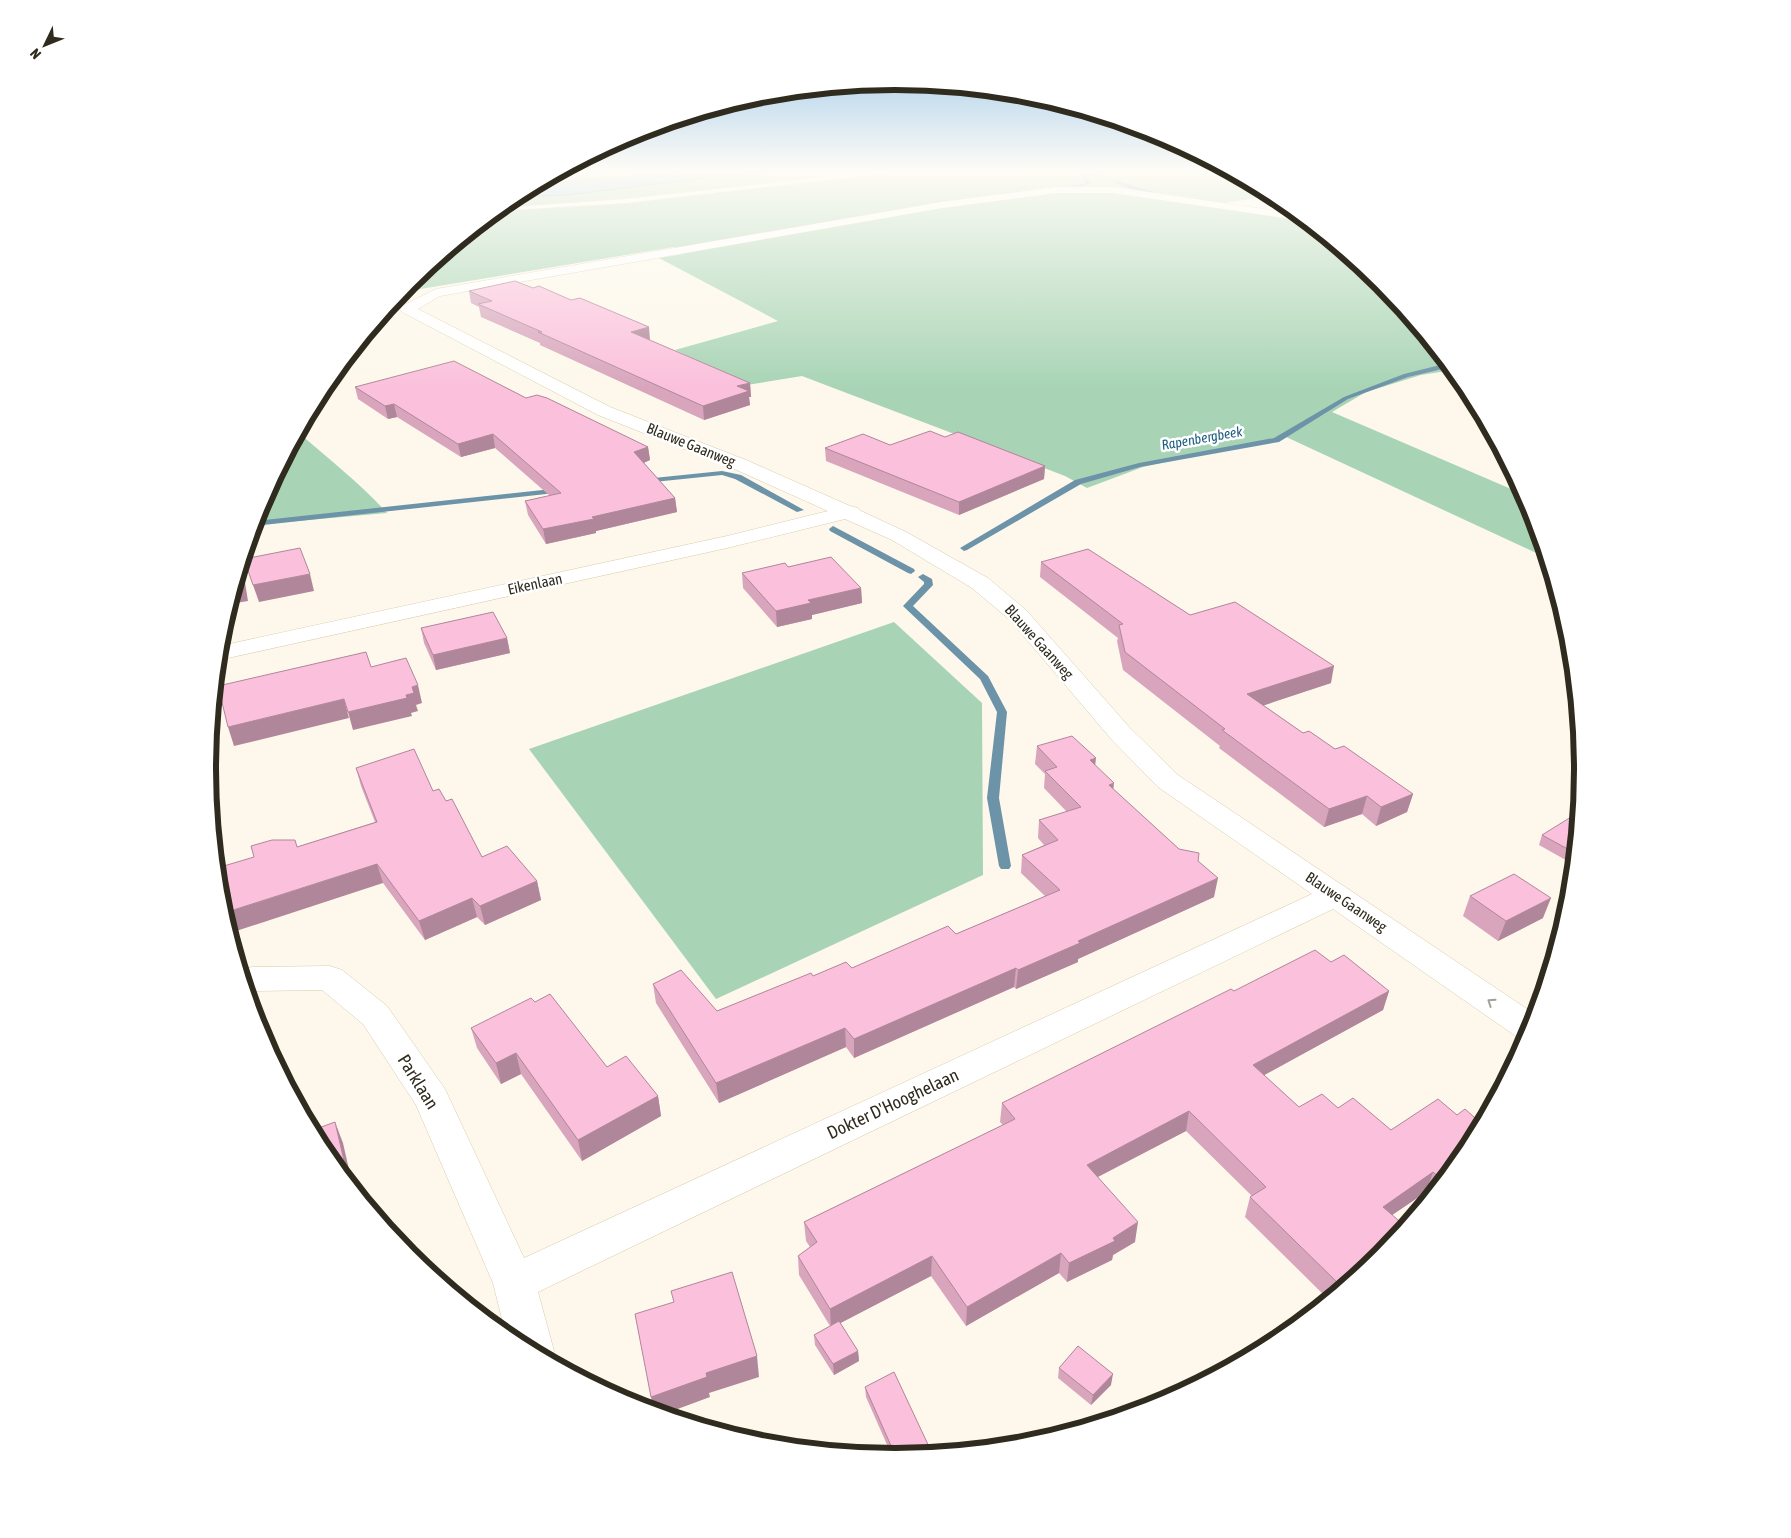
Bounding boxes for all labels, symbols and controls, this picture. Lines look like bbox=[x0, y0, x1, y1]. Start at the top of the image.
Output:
north arrow bbox=[20, 20, 70, 70]
text: N bbox=[27, 45, 44, 62]
street label: Blauwe Gaanweg bbox=[644, 419, 739, 470]
water label: Rapenbergbeek bbox=[1160, 423, 1244, 453]
street label: Eikenlaan bbox=[506, 569, 564, 598]
street label: Blauwe Gaanweg bbox=[1002, 601, 1078, 683]
street label: Blauwe Gaanweg bbox=[1302, 868, 1391, 935]
one-way arrow bbox=[1488, 999, 1497, 1008]
street label: Parklaan bbox=[394, 1051, 443, 1113]
street label: Dokter D'Hooghelaan bbox=[824, 1064, 962, 1143]

